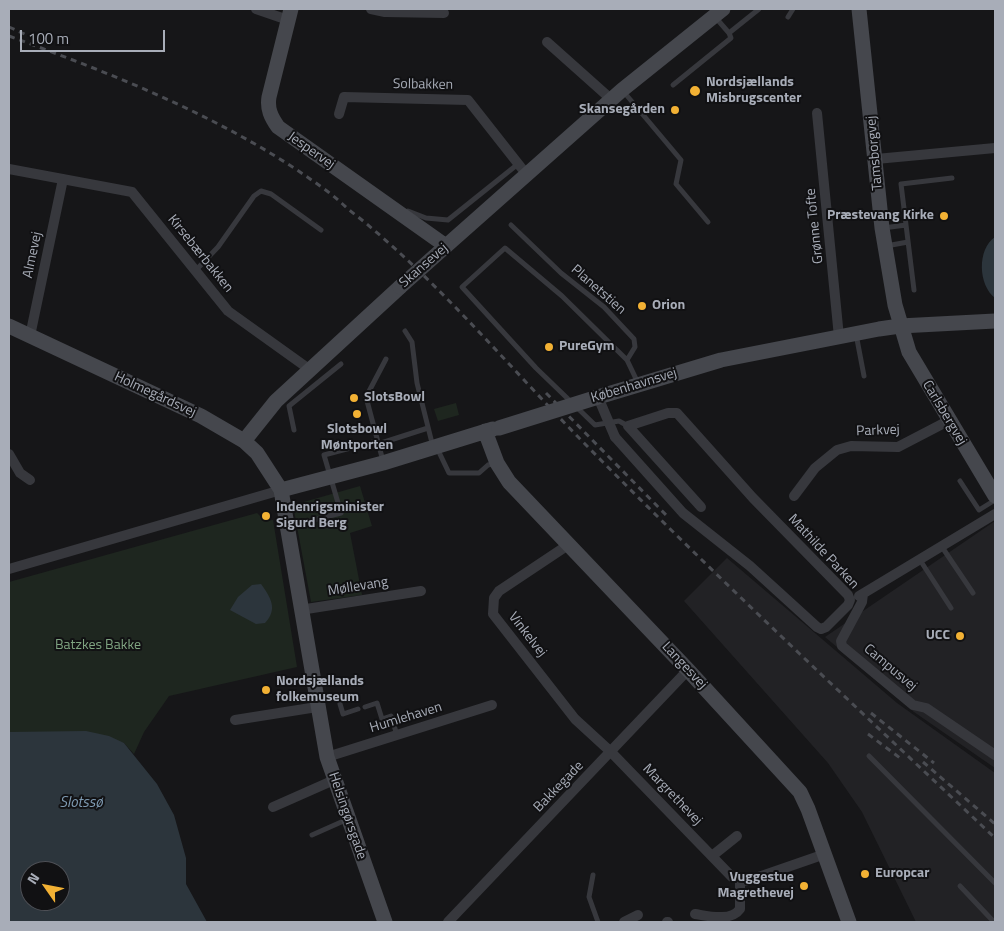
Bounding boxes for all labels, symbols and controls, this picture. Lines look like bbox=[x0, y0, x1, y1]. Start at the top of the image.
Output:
scale bar bbox=[22, 20, 168, 52]
text: 100 m bbox=[28, 27, 69, 50]
place label: Nordsjællands Misbrugscenter bbox=[706, 75, 801, 108]
street label: Solbakken bbox=[393, 76, 453, 94]
marker: Nordsjællands Misbrugscenter bbox=[688, 84, 702, 98]
place label: Skansegården bbox=[579, 102, 665, 118]
marker: Skansegården bbox=[669, 104, 681, 116]
street label: Tamsborgvej bbox=[863, 115, 887, 191]
street label: Jespervej bbox=[284, 129, 338, 173]
street label: Grønne Tofte bbox=[803, 187, 827, 265]
place label: Præstevang Kirke bbox=[827, 208, 934, 224]
marker: Præstevang Kirke bbox=[938, 210, 950, 222]
street label: Kirsebærbakken bbox=[164, 212, 236, 296]
street label: Almevej bbox=[20, 230, 46, 280]
street label: Skansevej bbox=[396, 240, 452, 292]
street label: Planetstien bbox=[567, 262, 629, 318]
place label: Orion bbox=[652, 298, 685, 314]
marker: Orion bbox=[636, 300, 648, 312]
place label: PureGym bbox=[559, 339, 615, 355]
marker: PureGym bbox=[543, 341, 555, 353]
street label: Københavnsvej bbox=[589, 365, 679, 407]
street label: Holmegårdsvej bbox=[111, 369, 199, 421]
street label: Carlsbergvej bbox=[918, 378, 970, 448]
place label: SlotsBowl bbox=[364, 390, 425, 406]
marker: SlotsBowl bbox=[348, 392, 360, 404]
marker: Slotsbowl Møntporten bbox=[351, 408, 363, 420]
place label: Slotsbowl Møntporten bbox=[321, 422, 393, 454]
street label: Parkvej bbox=[856, 422, 900, 440]
place label: Indenrigsminister Sigurd Berg bbox=[276, 500, 384, 532]
marker: Indenrigsminister Sigurd Berg bbox=[260, 510, 272, 522]
street label: Mathilde Parken bbox=[784, 511, 862, 593]
street label: Møllevang bbox=[327, 574, 389, 600]
street label: Vinkelvej bbox=[504, 609, 550, 661]
place label: UCC bbox=[926, 628, 950, 644]
marker: UCC bbox=[954, 630, 966, 642]
park label: Batzkes Bakke bbox=[55, 638, 141, 654]
street label: Langesvej bbox=[658, 639, 710, 693]
street label: Campusvej bbox=[860, 641, 920, 695]
place label: Nordsjællands folkemuseum bbox=[276, 674, 364, 706]
marker: Nordsjællands folkemuseum bbox=[260, 684, 272, 696]
street label: Humlehaven bbox=[368, 699, 444, 737]
street label: Bakkegade bbox=[531, 758, 587, 816]
street label: Margrethevej bbox=[639, 761, 705, 829]
street label: Helsingørsgade bbox=[324, 770, 370, 862]
water label: Slotssø bbox=[59, 794, 103, 812]
north arrow bbox=[20, 861, 70, 911]
place label: Europcar bbox=[875, 866, 929, 882]
text: N bbox=[21, 868, 44, 888]
marker: Europcar bbox=[859, 868, 871, 880]
place label: Vuggestue Magrethevej bbox=[717, 870, 794, 902]
marker: Vuggestue Magrethevej bbox=[798, 880, 810, 892]

